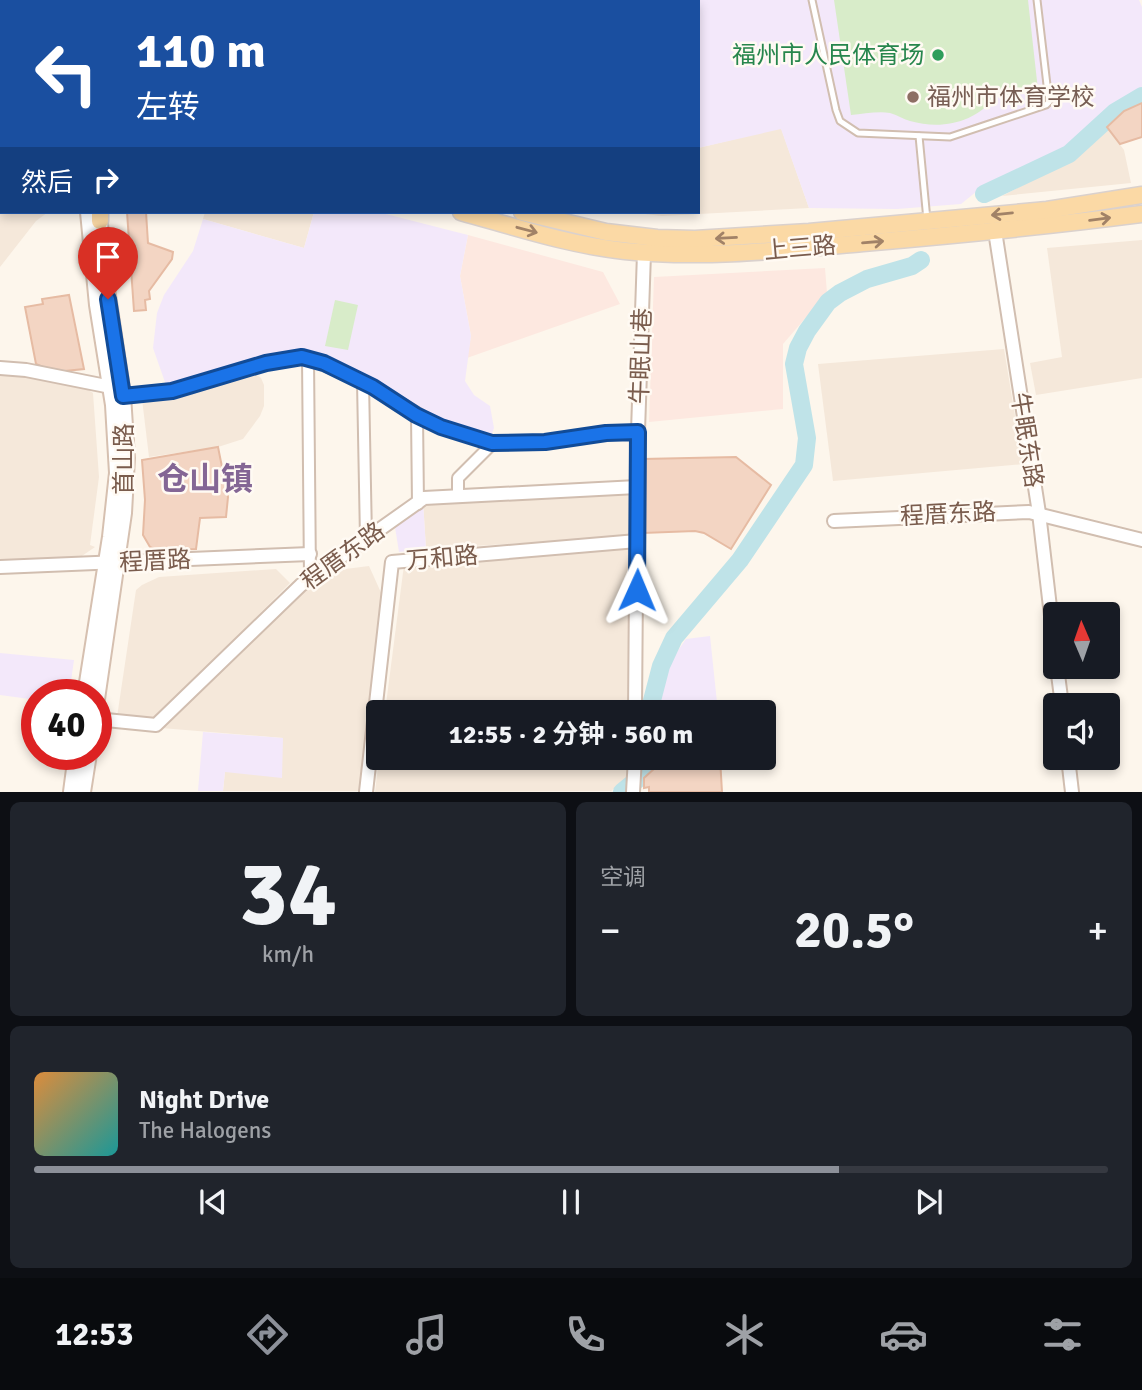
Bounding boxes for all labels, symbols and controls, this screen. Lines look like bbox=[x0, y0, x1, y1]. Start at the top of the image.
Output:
text: 110 m bbox=[136, 21, 266, 81]
icon: left bbox=[21, 28, 112, 119]
place label: 福州市人民体育场 bbox=[732, 40, 924, 70]
marker: 福州市人民体育场 bbox=[930, 47, 946, 63]
place label: 福州市体育学校 bbox=[927, 82, 1095, 112]
text: 左转 bbox=[136, 88, 200, 127]
marker: 福州市体育学校 bbox=[905, 89, 921, 105]
icon: right bbox=[87, 161, 125, 199]
text: 然后 bbox=[21, 167, 73, 199]
one-way arrow bbox=[991, 208, 1013, 221]
one-way arrow bbox=[1088, 213, 1111, 226]
one-way arrow bbox=[515, 224, 537, 237]
pin bbox=[78, 227, 138, 299]
street label: 上三路 bbox=[763, 230, 837, 266]
one-way arrow bbox=[715, 231, 738, 244]
one-way arrow bbox=[862, 235, 884, 248]
icon: arrive bbox=[89, 238, 127, 276]
street label: 牛眠山巷 bbox=[624, 308, 658, 404]
street label: 牛眠东路 bbox=[1005, 390, 1049, 490]
street label: 首山路 bbox=[109, 423, 139, 495]
district label: 仓山镇 bbox=[157, 460, 253, 499]
street label: 程厝东路 bbox=[899, 497, 997, 531]
street label: 程厝东路 bbox=[295, 516, 391, 596]
street label: 万和路 bbox=[405, 540, 479, 576]
street label: 程厝路 bbox=[118, 544, 192, 578]
position arrow bbox=[600, 553, 674, 627]
north arrow bbox=[1043, 602, 1120, 679]
map controls bbox=[1043, 602, 1120, 770]
speed limit sign: 40 bbox=[21, 679, 112, 770]
button: sound bbox=[1043, 693, 1120, 770]
text: 12:55 · 2 分钟 · 560 m bbox=[449, 719, 693, 751]
text: 34 bbox=[239, 838, 337, 951]
text: 空调 bbox=[600, 863, 646, 892]
text: 20.5° bbox=[794, 898, 914, 962]
text: − bbox=[600, 907, 621, 954]
text: + bbox=[1087, 907, 1108, 954]
text: km/h bbox=[262, 940, 314, 969]
text: Night Drive bbox=[139, 1084, 269, 1116]
text: The Halogens bbox=[139, 1116, 271, 1145]
icon: previous bbox=[194, 1183, 232, 1221]
icon: pause bbox=[552, 1183, 590, 1221]
icon: next bbox=[910, 1183, 948, 1221]
icon: directions bbox=[243, 1310, 292, 1359]
icon: music bbox=[402, 1310, 451, 1359]
icon: phone bbox=[561, 1310, 610, 1359]
icon: climate bbox=[720, 1310, 769, 1359]
icon: car bbox=[879, 1310, 928, 1359]
icon: filters bbox=[1038, 1310, 1087, 1359]
text: 12:53 bbox=[55, 1315, 134, 1354]

